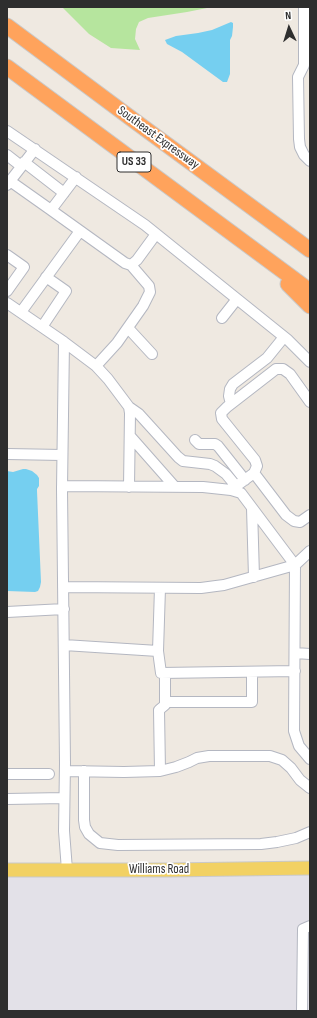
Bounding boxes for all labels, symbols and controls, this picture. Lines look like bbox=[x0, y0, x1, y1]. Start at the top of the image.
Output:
north arrow bbox=[269, 8, 309, 48]
text: N bbox=[285, 9, 292, 22]
street label: Southeast Expressway bbox=[114, 103, 202, 173]
road number: US 33 bbox=[117, 152, 151, 172]
street label: Williams Road bbox=[129, 862, 189, 878]

